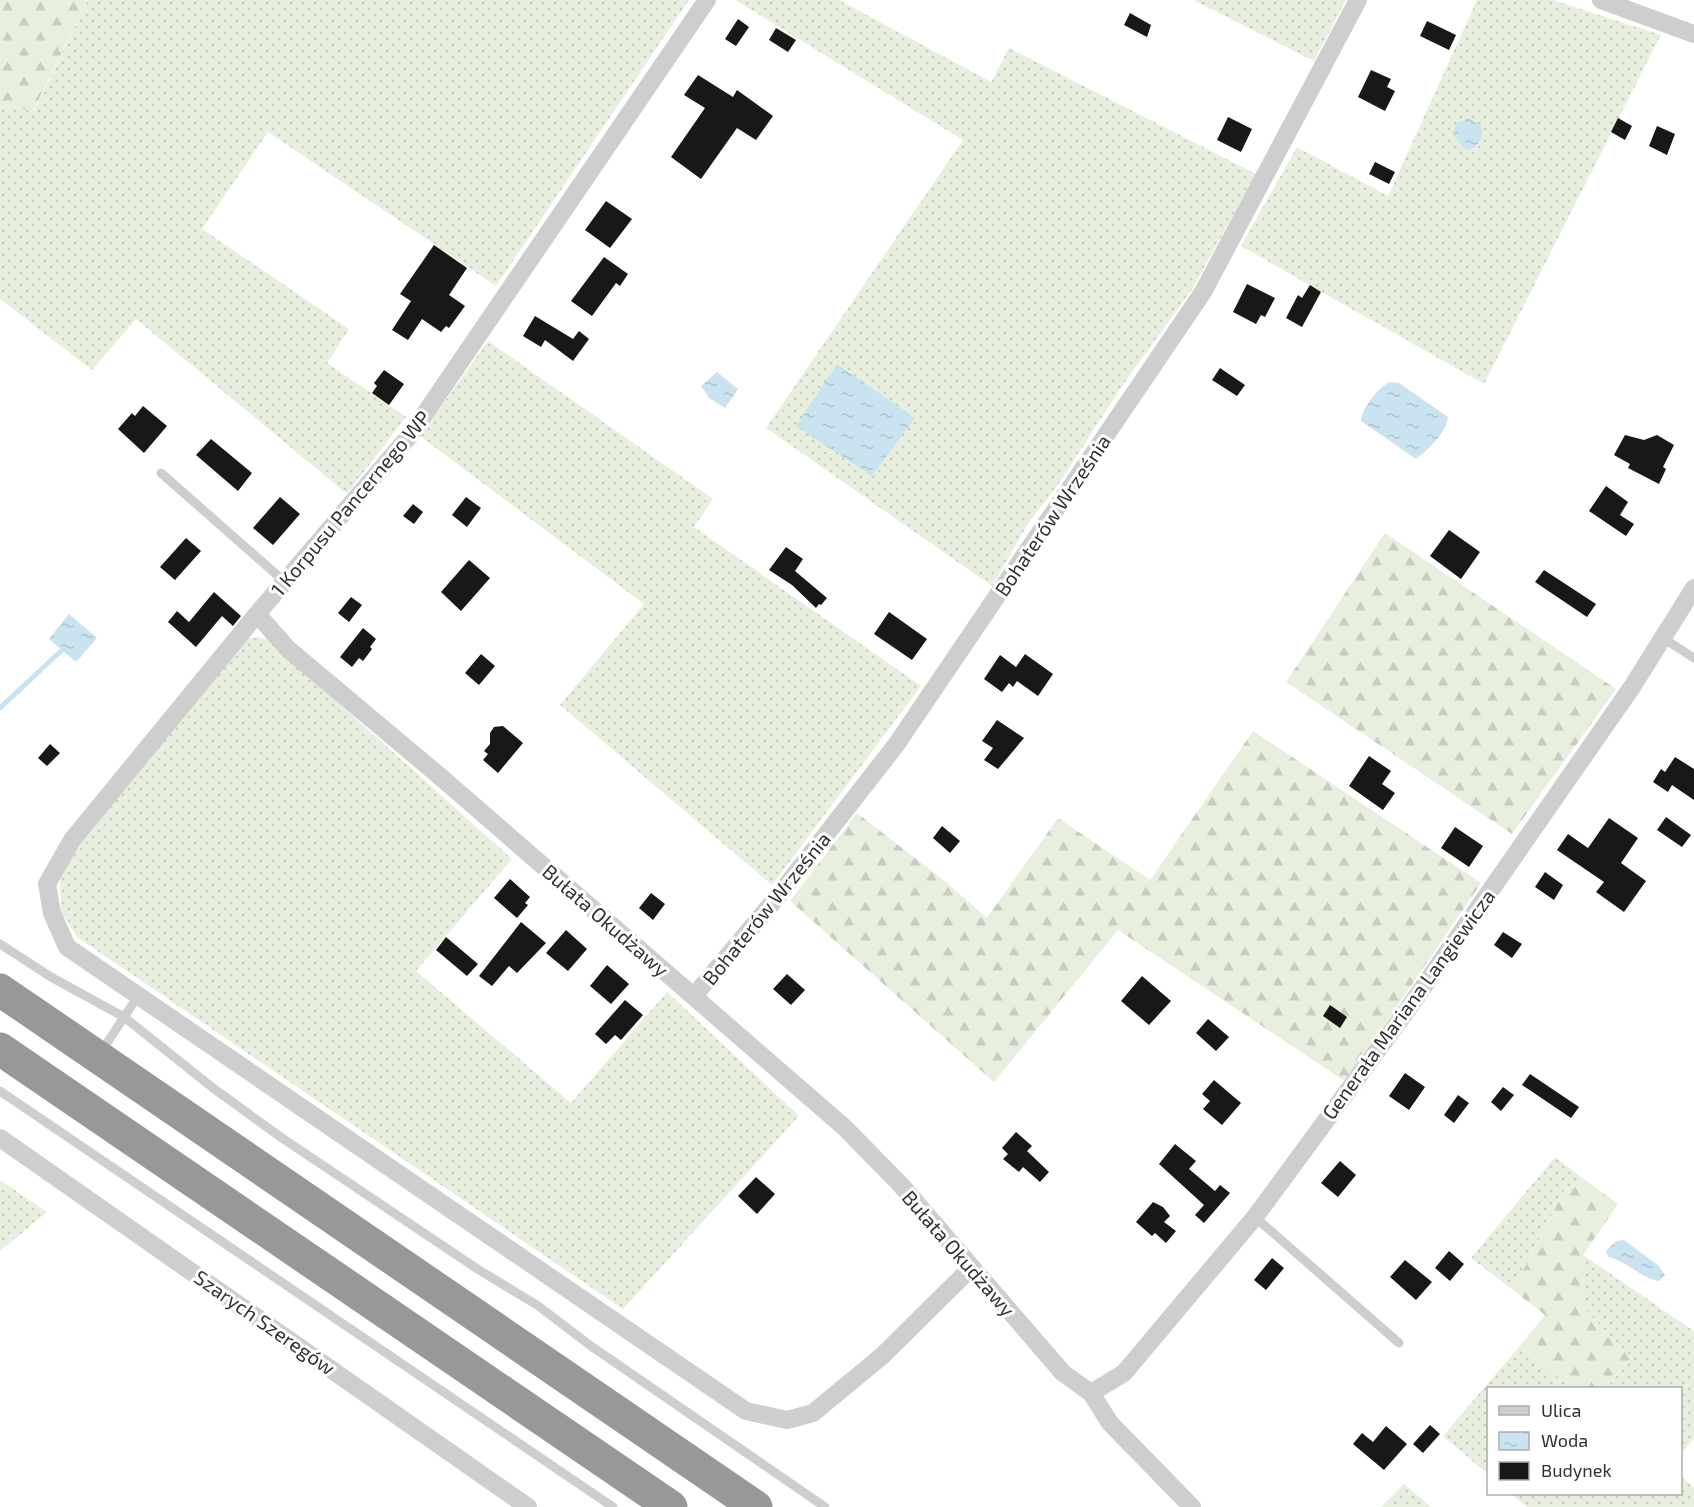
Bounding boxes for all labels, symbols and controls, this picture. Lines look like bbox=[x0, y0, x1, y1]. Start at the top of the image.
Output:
street label: 1 Korpusu Pancernego WP bbox=[265, 405, 435, 601]
street label: Bohaterów Września bbox=[989, 430, 1115, 600]
street label: Bohaterów Września bbox=[697, 827, 835, 989]
street label: Bułata Okudżawy bbox=[538, 859, 674, 981]
street label: Generała Mariana Langiewicza bbox=[1316, 884, 1500, 1124]
street label: Bułata Okudżawy bbox=[898, 1185, 1020, 1321]
street label: Szarych Szeregów bbox=[190, 1264, 340, 1380]
legend bbox=[1487, 1387, 1682, 1495]
text: Ulica bbox=[1541, 1399, 1581, 1421]
text: Woda bbox=[1541, 1429, 1588, 1451]
text: Budynek bbox=[1541, 1459, 1612, 1481]

